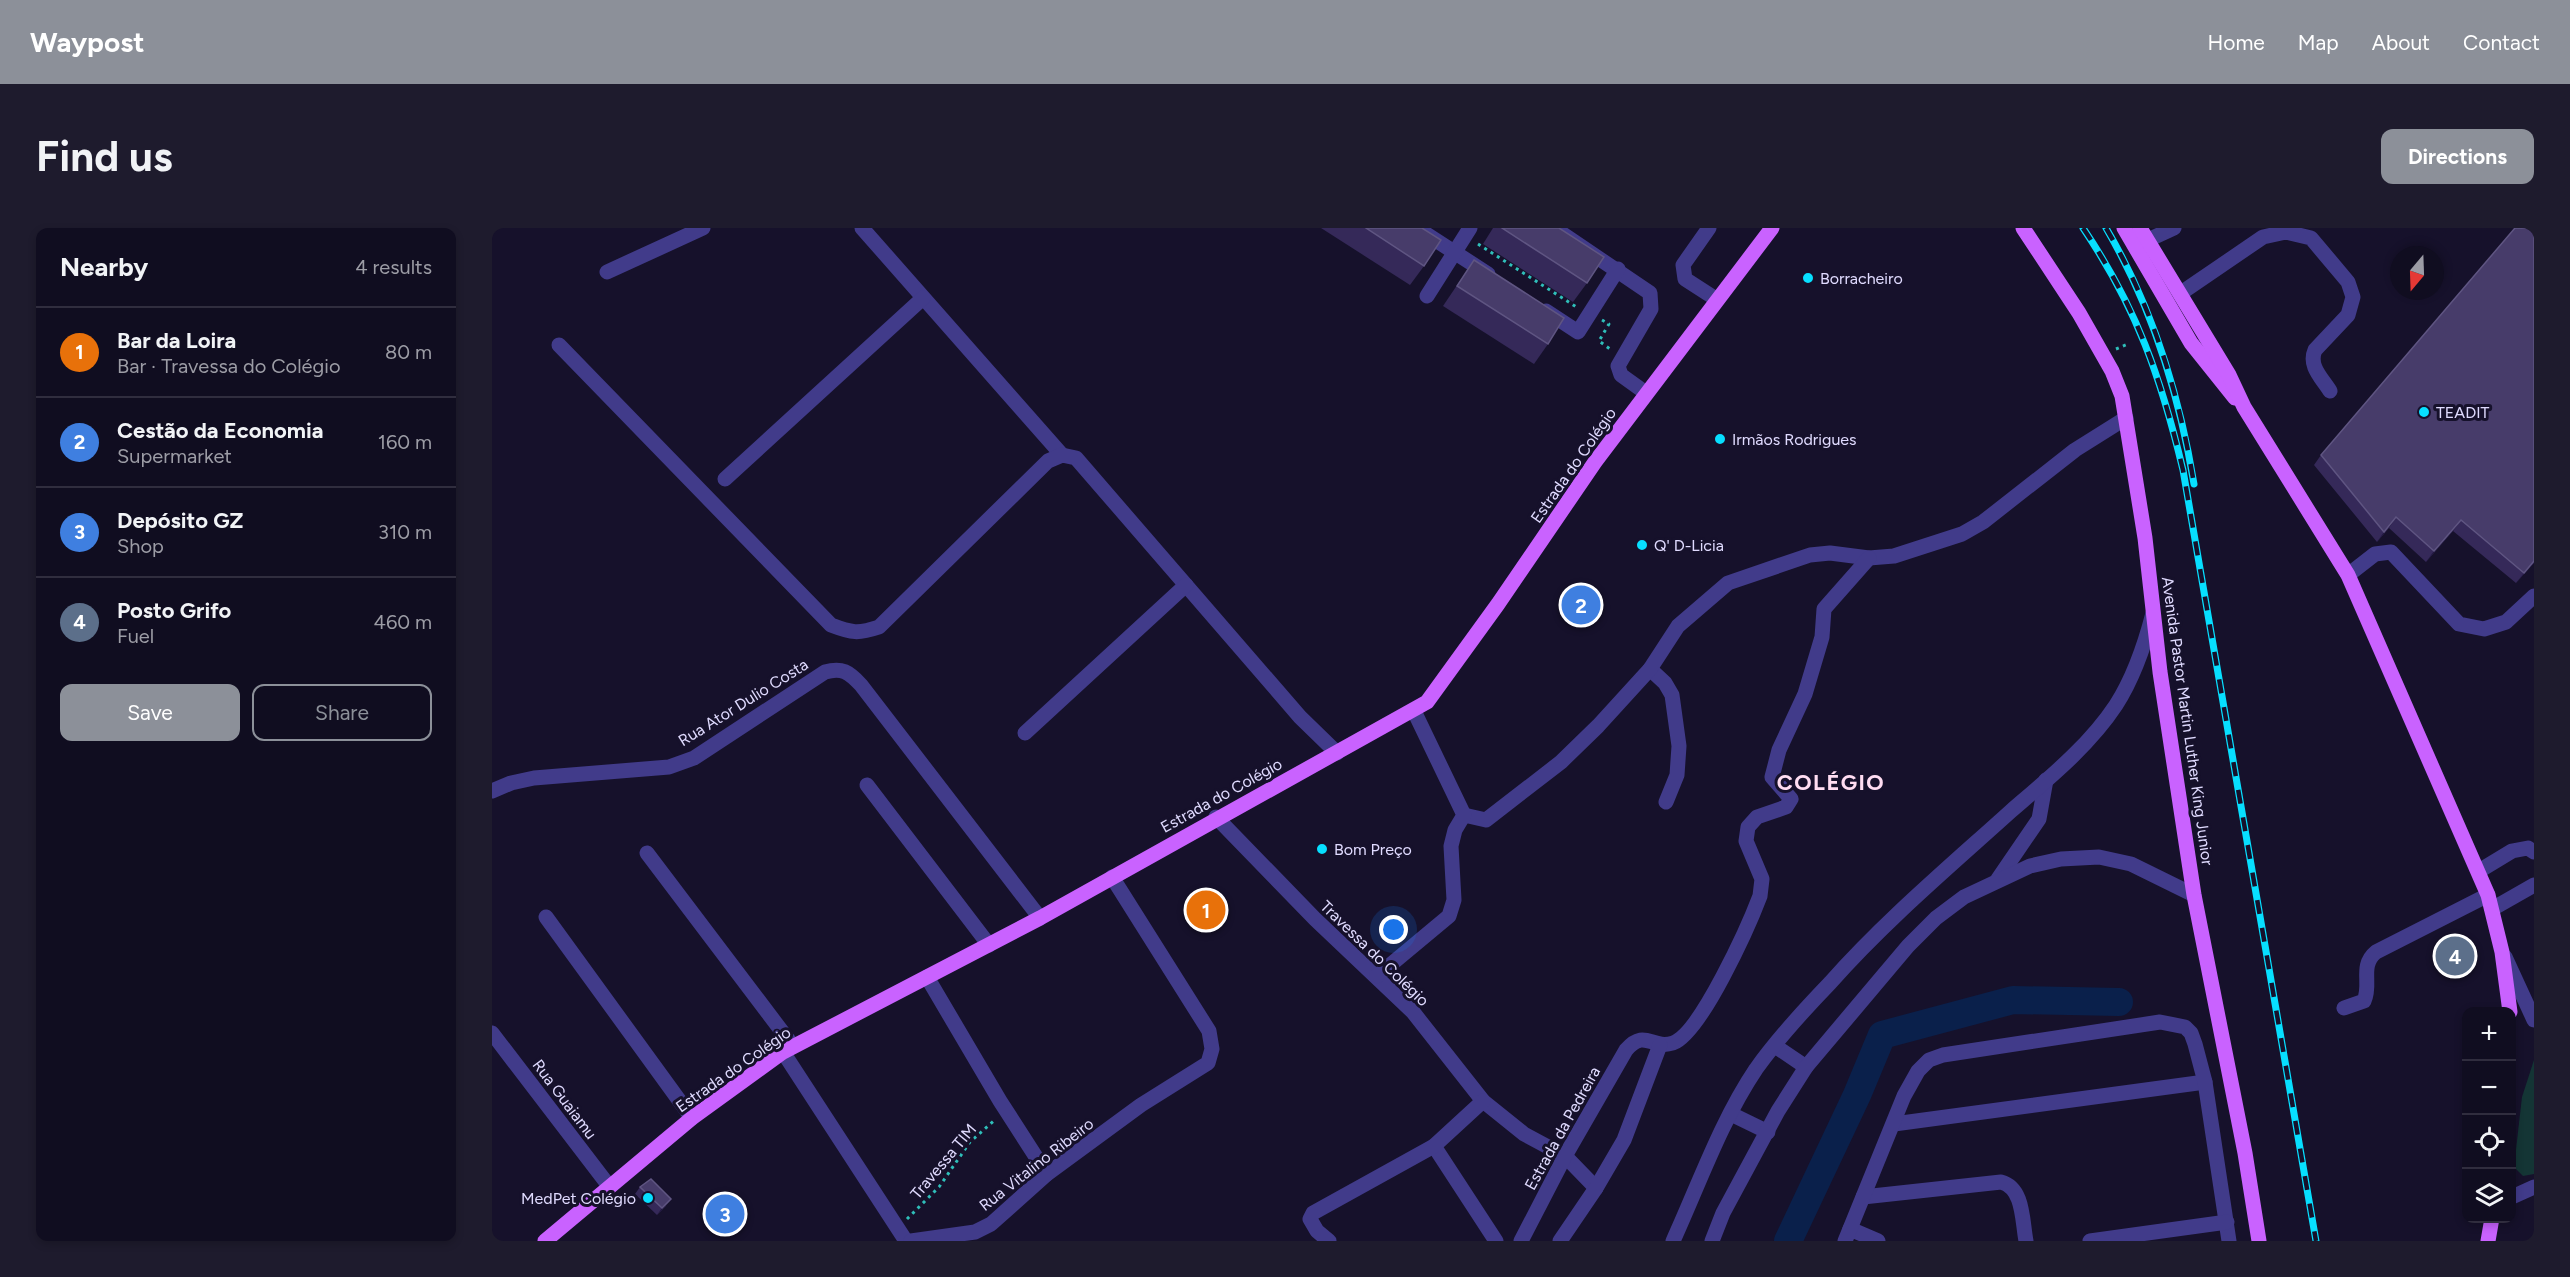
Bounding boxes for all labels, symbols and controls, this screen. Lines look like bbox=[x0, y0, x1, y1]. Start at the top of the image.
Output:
text: Waypost bbox=[30, 25, 144, 59]
text: Home bbox=[2208, 30, 2265, 55]
text: Map bbox=[2298, 30, 2339, 55]
text: About bbox=[2372, 30, 2430, 55]
text: Contact bbox=[2463, 30, 2540, 55]
button: Directions bbox=[2381, 129, 2534, 184]
text: Find us bbox=[36, 131, 173, 182]
north arrow bbox=[2390, 246, 2444, 300]
text: Nearby bbox=[60, 251, 148, 283]
text: 4 results bbox=[355, 255, 432, 279]
place label: Borracheiro bbox=[1820, 269, 1903, 288]
marker: Borracheiro bbox=[1801, 271, 1815, 285]
text: Bar da Loira bbox=[117, 327, 236, 354]
text: 1 bbox=[75, 340, 84, 364]
text: 80 m bbox=[385, 340, 432, 364]
text: Bar · Travessa do Colégio bbox=[117, 354, 341, 378]
place label: TEADIT bbox=[2436, 403, 2489, 422]
street label: Estrada do Colégio bbox=[1527, 404, 1620, 526]
marker: TEADIT bbox=[2417, 405, 2431, 419]
text: Cestão da Economia bbox=[117, 417, 323, 444]
text: 2 bbox=[74, 430, 85, 454]
text: 160 m bbox=[378, 430, 432, 454]
place label: Irmãos Rodrigues bbox=[1732, 430, 1857, 449]
marker: Irmãos Rodrigues bbox=[1713, 432, 1727, 446]
text: Supermarket bbox=[117, 444, 232, 468]
text: Depósito GZ bbox=[117, 507, 244, 534]
text: 3 bbox=[74, 520, 85, 544]
text: 310 m bbox=[378, 520, 432, 544]
text: Shop bbox=[117, 534, 164, 558]
place label: Q' D-Licia bbox=[1654, 536, 1724, 555]
marker: Q' D-Licia bbox=[1635, 538, 1649, 552]
street label: Avenida Pastor Martin Luther King Junior bbox=[2158, 576, 2217, 867]
pin: 2 bbox=[1562, 582, 1600, 628]
text: Posto Grifo bbox=[117, 597, 231, 624]
text: 4 bbox=[73, 610, 86, 634]
text: 460 m bbox=[373, 610, 432, 634]
text: Fuel bbox=[117, 624, 154, 648]
street label: Rua Ator Dulio Costa bbox=[675, 655, 812, 750]
button: Save bbox=[60, 684, 240, 741]
button: Share bbox=[252, 684, 432, 741]
street label: Estrada do Colégio bbox=[1157, 754, 1285, 837]
district label: COLÉGIO bbox=[1777, 769, 1885, 796]
place label: Bom Preço bbox=[1334, 840, 1412, 859]
marker: Bom Preço bbox=[1315, 842, 1329, 856]
pin: 1 bbox=[1186, 888, 1226, 932]
street label: Travessa do Colégio bbox=[1316, 897, 1433, 1010]
your location bbox=[1379, 915, 1408, 944]
pin: 4 bbox=[2436, 934, 2474, 978]
map controls bbox=[2462, 1007, 2516, 1223]
button: + bbox=[2462, 1007, 2516, 1061]
street label: Estrada do Colégio bbox=[672, 1023, 794, 1116]
street label: Rua Guaiamu bbox=[529, 1056, 601, 1143]
button: − bbox=[2462, 1061, 2516, 1115]
street label: Estrada da Pedreira bbox=[1521, 1063, 1604, 1193]
street label: Rua Vitalino Ribeiro bbox=[975, 1114, 1097, 1215]
button: locate bbox=[2462, 1115, 2516, 1169]
street label: Travessa TIM bbox=[906, 1120, 980, 1203]
button: layers bbox=[2462, 1169, 2516, 1223]
place label: MedPet Colégio bbox=[521, 1189, 636, 1208]
marker: MedPet Colégio bbox=[641, 1191, 655, 1205]
pin: 3 bbox=[706, 1192, 744, 1236]

